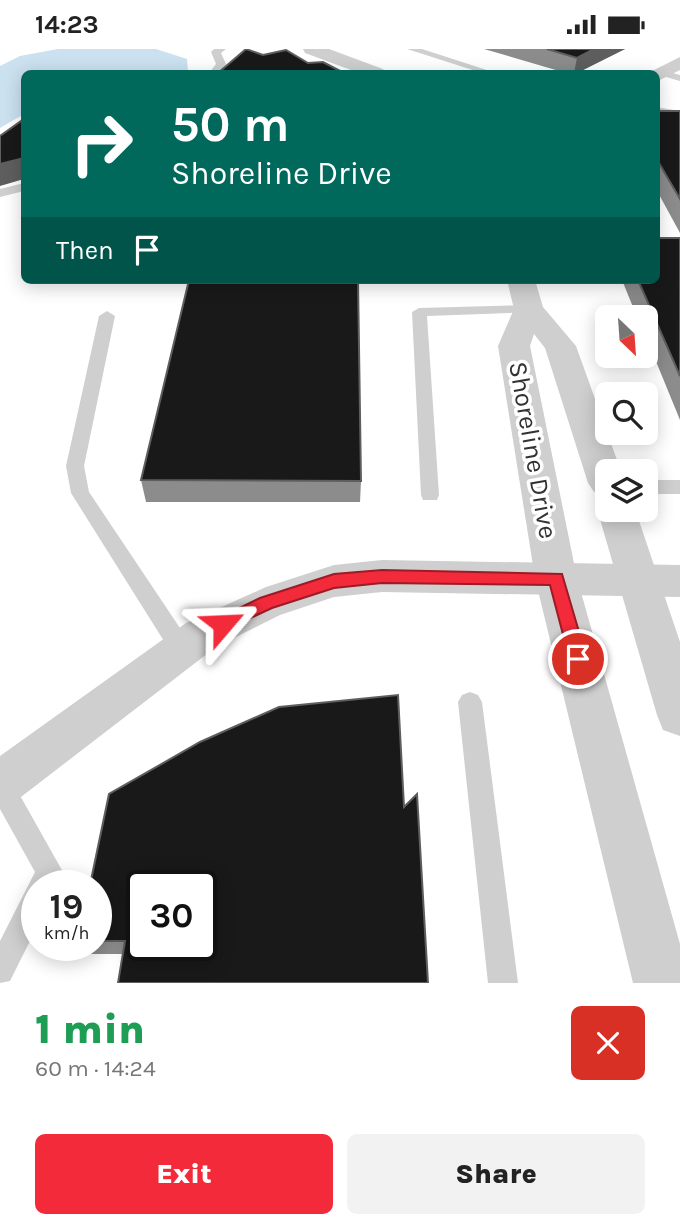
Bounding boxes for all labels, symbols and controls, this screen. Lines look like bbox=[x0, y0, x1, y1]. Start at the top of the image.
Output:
text: 14:23 bbox=[35, 9, 99, 40]
text: 50 m bbox=[171, 96, 289, 153]
icon: right bbox=[56, 98, 147, 189]
text: Shoreline Drive bbox=[171, 155, 392, 192]
icon: arrive bbox=[128, 231, 166, 269]
text: Then bbox=[56, 235, 114, 266]
north arrow bbox=[595, 305, 658, 367]
map controls bbox=[595, 305, 658, 522]
street label: Shoreline Drive bbox=[502, 359, 564, 541]
button: search bbox=[595, 382, 658, 445]
button: layers bbox=[595, 459, 658, 522]
position arrow bbox=[186, 587, 260, 661]
pin bbox=[548, 629, 608, 689]
icon: arrive bbox=[559, 640, 597, 678]
speed limit sign: 30 bbox=[126, 870, 217, 961]
text: 19 bbox=[50, 886, 83, 927]
text: km/h bbox=[44, 922, 89, 944]
text: 1 min bbox=[35, 1004, 145, 1054]
button: close bbox=[571, 1006, 645, 1080]
text: 60 m · 14:24 bbox=[35, 1055, 156, 1082]
button: Exit bbox=[35, 1134, 333, 1214]
button: Share bbox=[347, 1134, 645, 1214]

